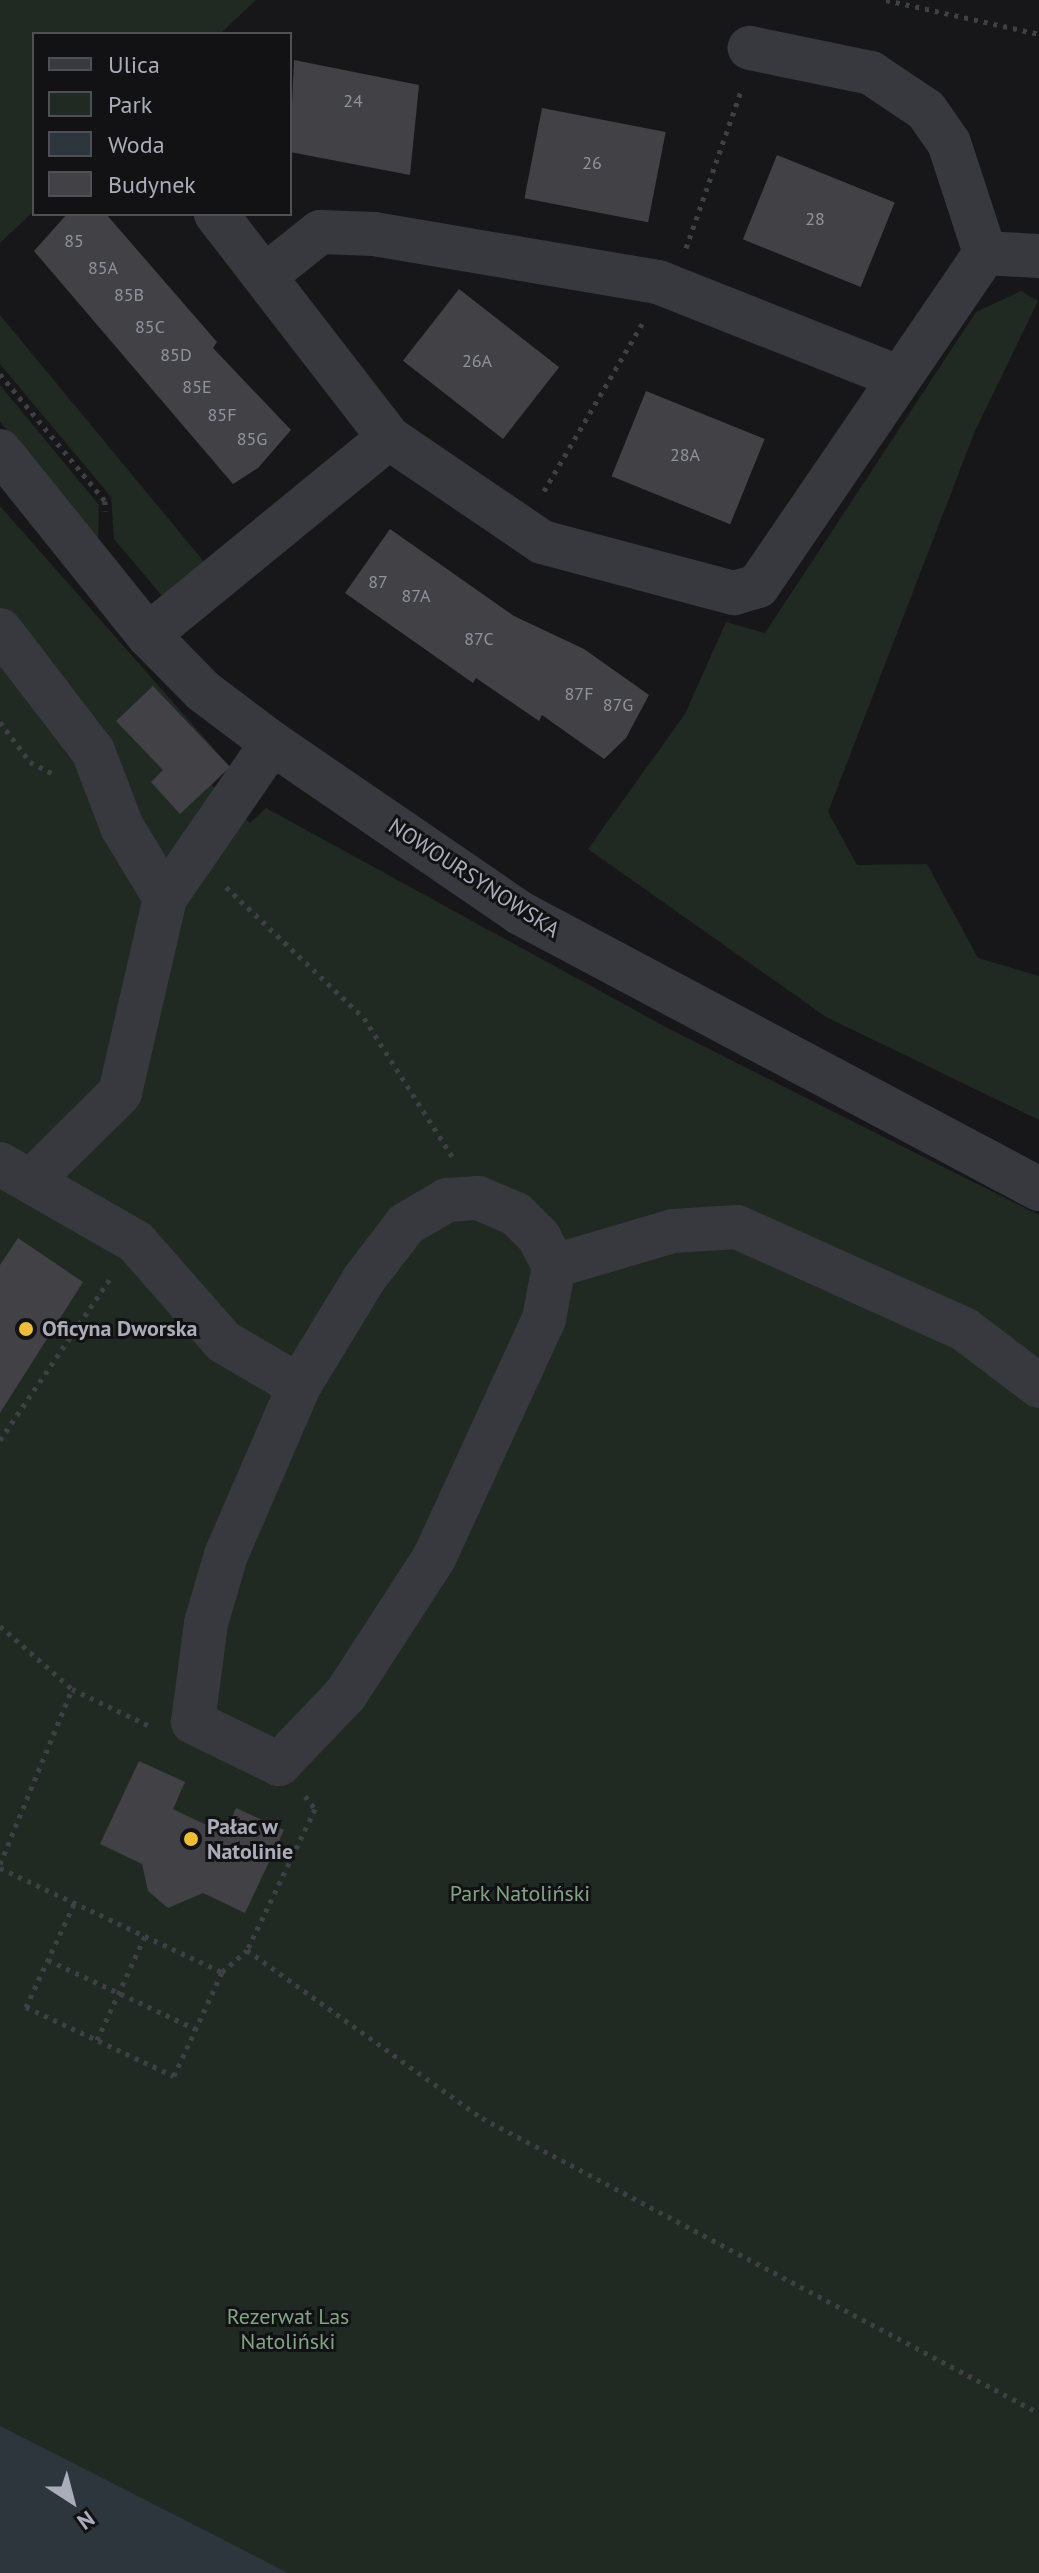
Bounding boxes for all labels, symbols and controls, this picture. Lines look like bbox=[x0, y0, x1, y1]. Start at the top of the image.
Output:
legend bbox=[32, 32, 292, 216]
text: Ulica bbox=[108, 49, 160, 80]
text: Park bbox=[108, 89, 152, 120]
house number: 24 bbox=[343, 90, 363, 112]
text: Woda bbox=[108, 129, 165, 160]
house number: 26 bbox=[582, 152, 602, 174]
text: Budynek bbox=[108, 169, 196, 200]
house number: 28 bbox=[805, 208, 825, 230]
house number: 85 bbox=[64, 230, 84, 252]
house number: 85A bbox=[88, 257, 118, 279]
house number: 85B bbox=[114, 284, 144, 306]
house number: 85C bbox=[135, 316, 165, 338]
house number: 85D bbox=[160, 344, 192, 366]
house number: 26A bbox=[462, 350, 492, 372]
house number: 85E bbox=[182, 376, 212, 398]
house number: 85F bbox=[208, 404, 236, 426]
house number: 85G bbox=[237, 428, 267, 450]
house number: 28A bbox=[670, 444, 700, 466]
house number: 87 bbox=[368, 571, 388, 593]
house number: 87A bbox=[401, 585, 431, 607]
house number: 87C bbox=[464, 628, 494, 650]
house number: 87F bbox=[565, 683, 593, 705]
house number: 87G bbox=[603, 694, 633, 716]
street label: NOWOURSYNOWSKA bbox=[384, 813, 564, 943]
place label: Oficyna Dworska bbox=[42, 1316, 197, 1342]
marker: Oficyna Dworska bbox=[17, 1320, 35, 1338]
place label: Pałac w Natolinie bbox=[207, 1813, 293, 1864]
marker: Pałac w Natolinie bbox=[182, 1830, 200, 1848]
park label: Park Natoliński bbox=[449, 1881, 591, 1907]
park label: Rezerwat Las Natoliński bbox=[227, 2303, 349, 2354]
north arrow bbox=[32, 2461, 112, 2541]
text: N bbox=[72, 2505, 100, 2536]

